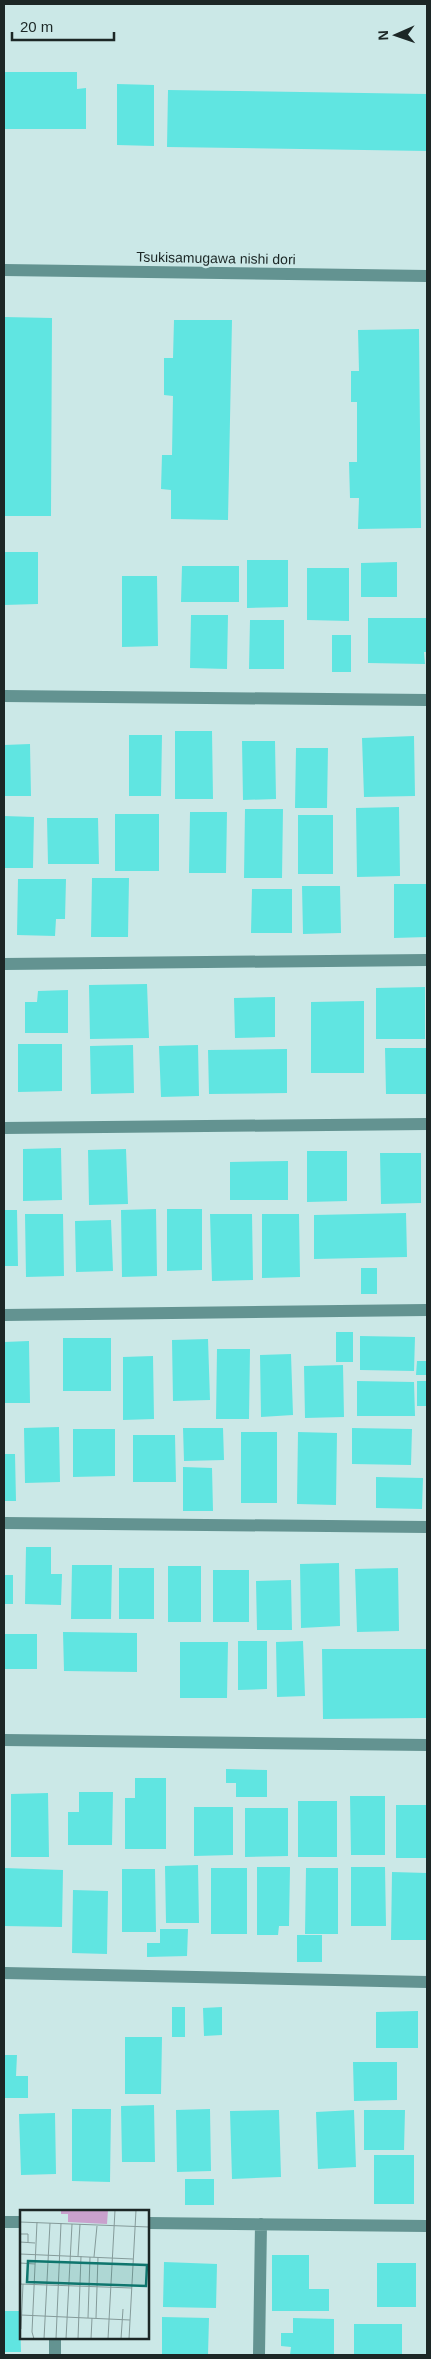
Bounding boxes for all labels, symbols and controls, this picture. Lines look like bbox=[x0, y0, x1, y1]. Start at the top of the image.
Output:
scale bar bbox=[12, 10, 115, 42]
north arrow bbox=[371, 10, 421, 60]
text: 20 m bbox=[20, 18, 53, 35]
text: N bbox=[375, 30, 391, 41]
street label: Tsukisamugawa nishi dori bbox=[136, 249, 296, 267]
inset map bbox=[20, 2210, 149, 2339]

